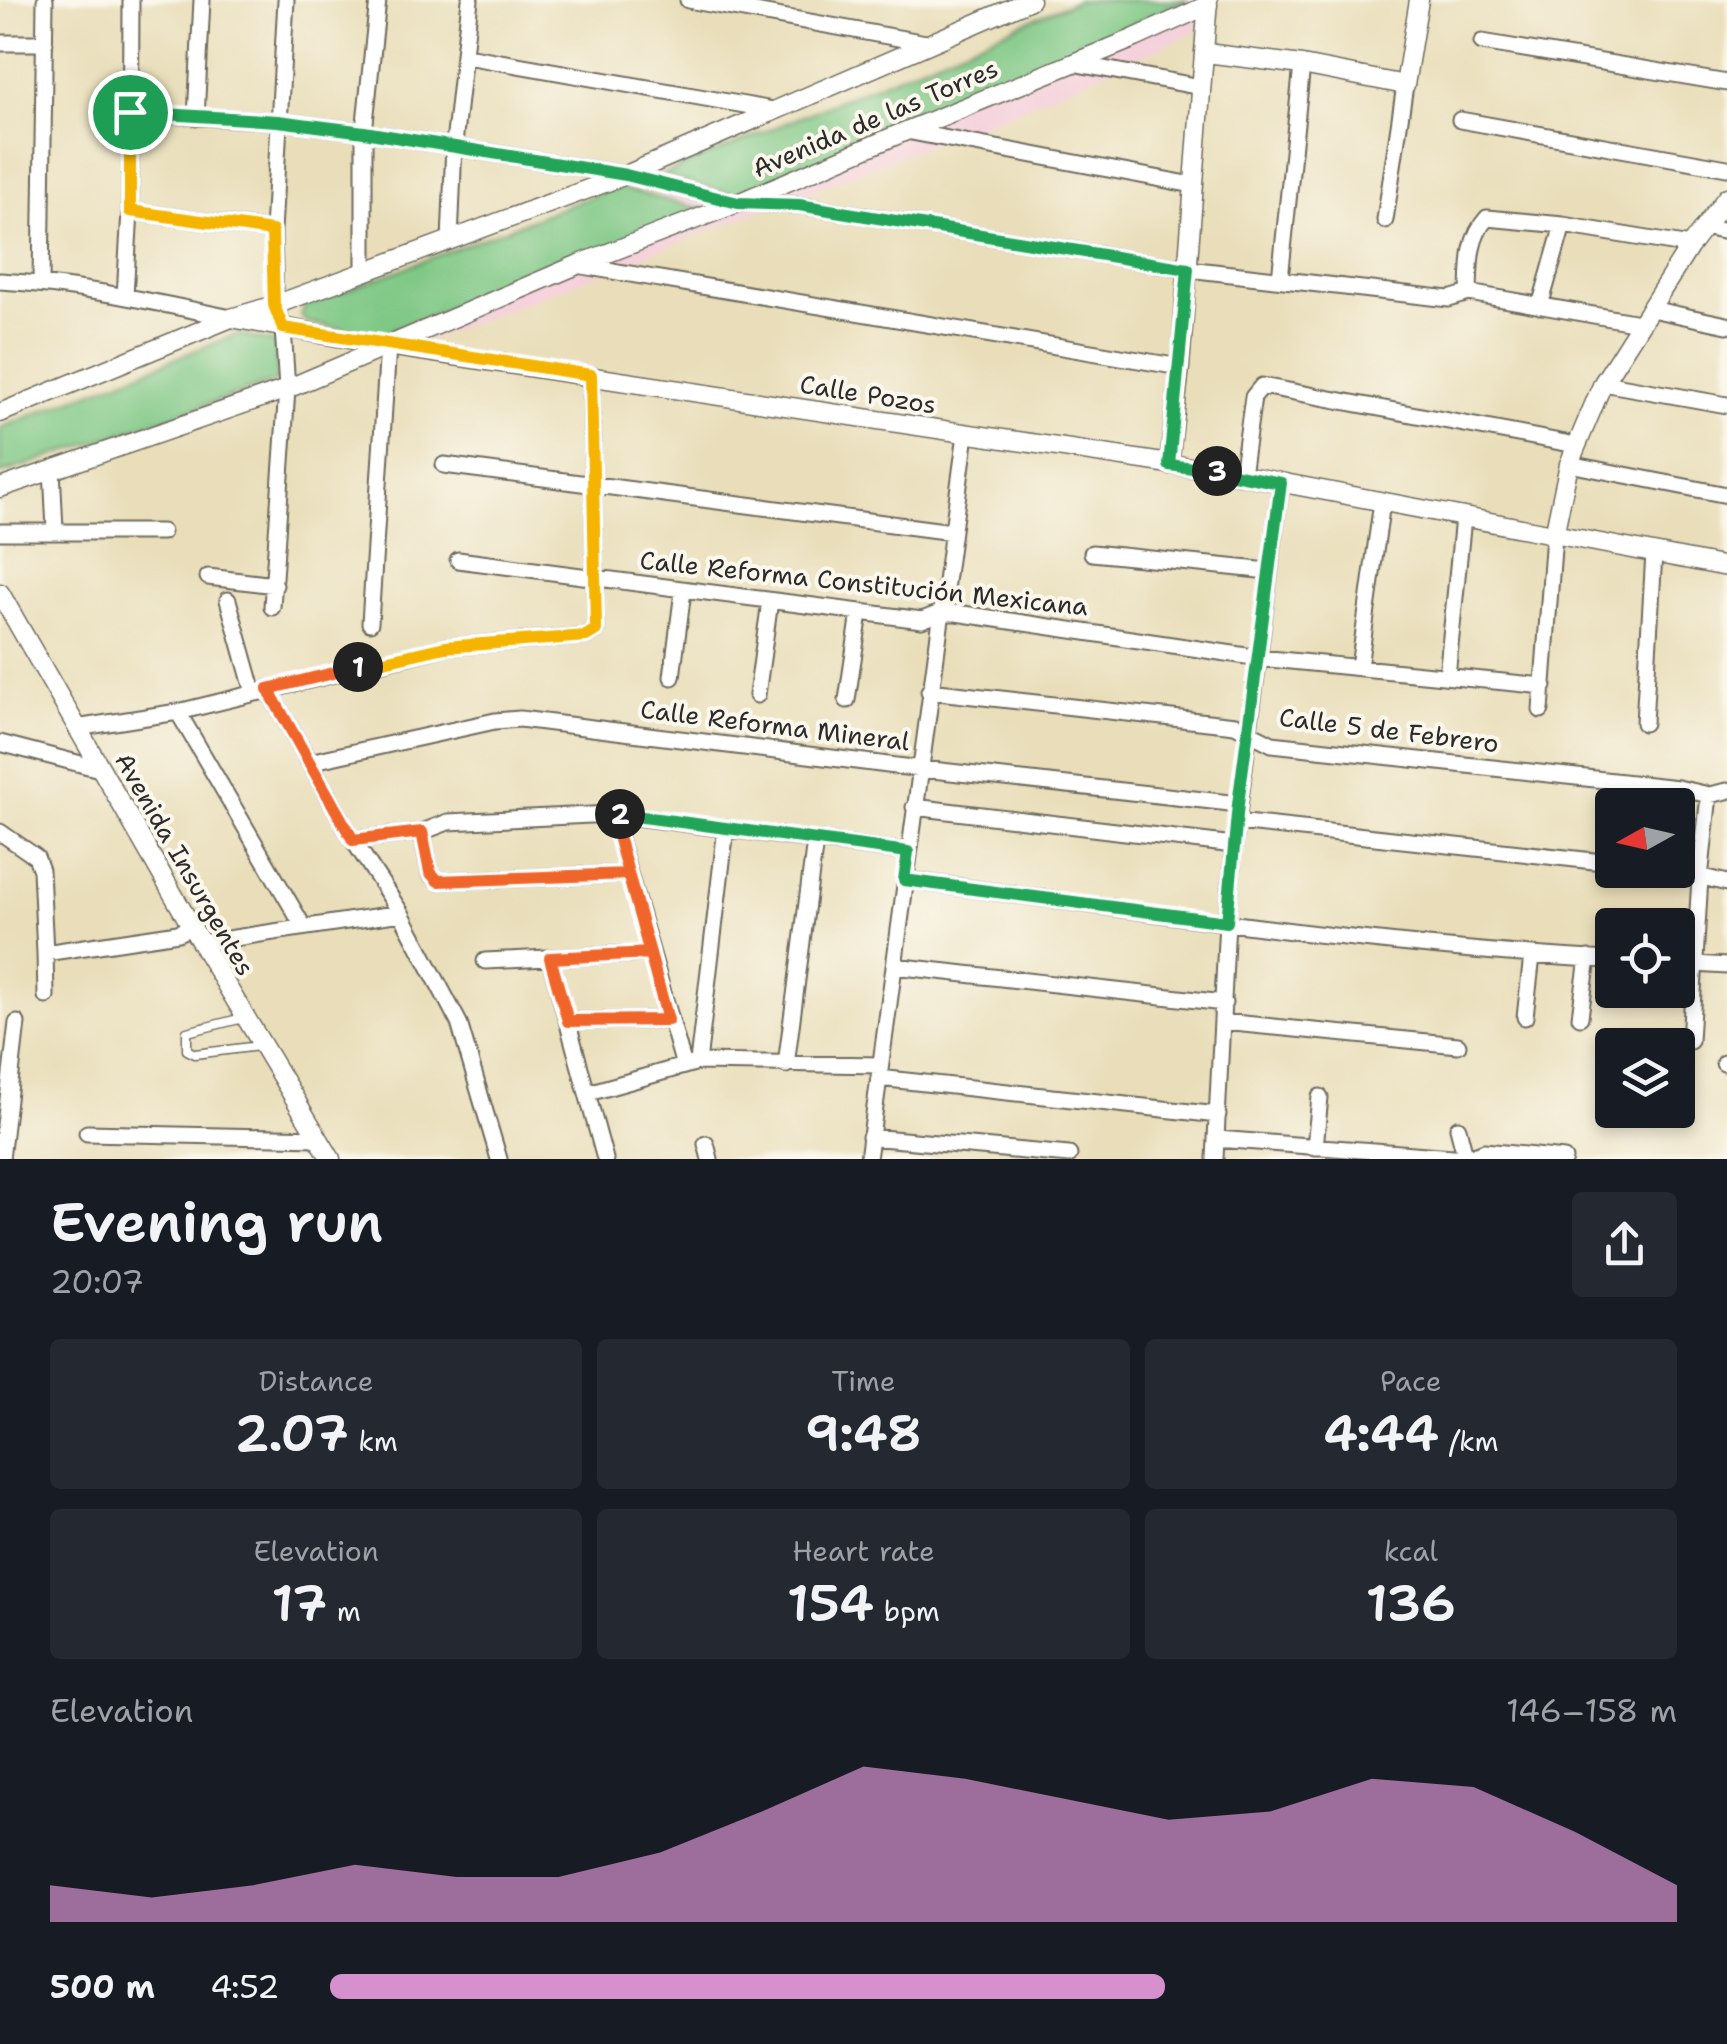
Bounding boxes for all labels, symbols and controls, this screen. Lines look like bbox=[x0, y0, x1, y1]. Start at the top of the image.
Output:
street label: Avenida de las Torres bbox=[747, 51, 1003, 185]
pin bbox=[88, 70, 173, 155]
icon: arrive bbox=[103, 85, 158, 140]
street label: Calle Pozos bbox=[797, 366, 939, 422]
pin: 3 bbox=[1192, 446, 1242, 496]
text: 3 bbox=[1207, 452, 1227, 490]
street label: Calle Reforma Constitución Mexicana bbox=[638, 543, 1090, 624]
pin: 1 bbox=[333, 642, 383, 692]
text: 1 bbox=[352, 648, 364, 686]
street label: Calle Reforma Mineral bbox=[638, 692, 912, 758]
street label: Calle 5 de Febrero bbox=[1277, 700, 1501, 760]
street label: Avenida Insurgentes bbox=[107, 746, 263, 982]
north arrow bbox=[1595, 788, 1695, 888]
map controls bbox=[1595, 788, 1695, 1128]
pin: 2 bbox=[595, 789, 645, 839]
text: 2 bbox=[610, 795, 630, 833]
button: locate bbox=[1595, 908, 1695, 1008]
button: layers bbox=[1595, 1028, 1695, 1128]
text: Evening run bbox=[50, 1185, 383, 1259]
button: share bbox=[1572, 1192, 1677, 1297]
text: 20:07 bbox=[50, 1260, 144, 1303]
text: Distance bbox=[259, 1362, 374, 1400]
text: Time bbox=[831, 1362, 896, 1400]
text: Pace bbox=[1380, 1362, 1442, 1400]
text: 2.07 bbox=[234, 1400, 349, 1467]
text: 9:48 bbox=[805, 1400, 922, 1467]
text: 4:44 bbox=[1323, 1400, 1439, 1467]
text: km bbox=[349, 1422, 398, 1460]
text: /km bbox=[1439, 1422, 1499, 1460]
text: Elevation bbox=[254, 1532, 379, 1570]
text: Heart rate bbox=[792, 1532, 935, 1570]
text: kcal bbox=[1384, 1532, 1438, 1570]
text: 17 bbox=[271, 1570, 327, 1637]
text: 154 bbox=[787, 1570, 874, 1637]
text: 136 bbox=[1366, 1570, 1456, 1637]
text: m bbox=[327, 1592, 361, 1630]
text: bpm bbox=[874, 1592, 940, 1630]
text: Elevation bbox=[50, 1689, 193, 1732]
text: 146–158 m bbox=[1506, 1689, 1677, 1732]
text: 500 m bbox=[50, 1965, 155, 2008]
text: 4:52 bbox=[210, 1965, 280, 2008]

